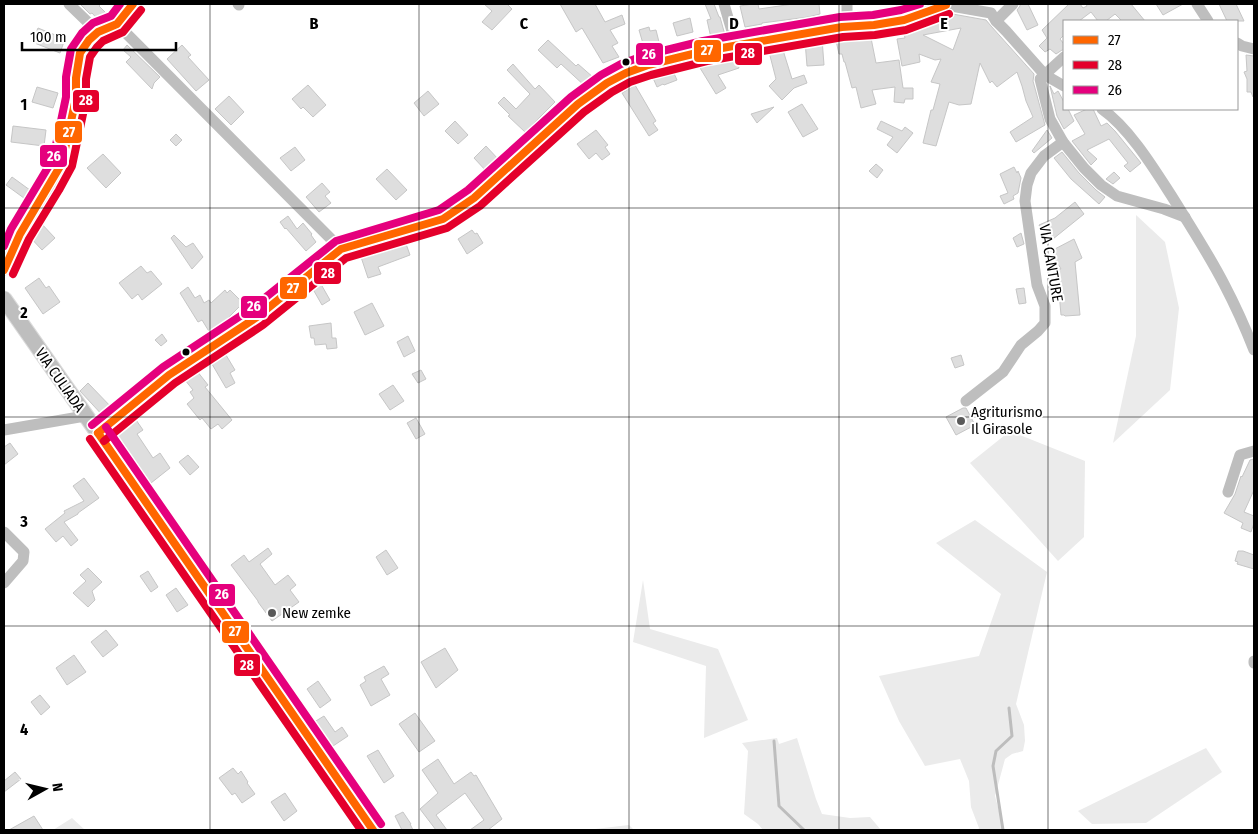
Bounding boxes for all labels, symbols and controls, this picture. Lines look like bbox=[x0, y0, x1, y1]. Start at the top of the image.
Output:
text: B bbox=[310, 14, 319, 33]
text: C bbox=[520, 14, 529, 33]
text: D bbox=[729, 14, 739, 33]
text: E bbox=[940, 14, 948, 33]
scale bar bbox=[22, 20, 176, 52]
legend bbox=[1063, 20, 1238, 110]
text: 100 m bbox=[30, 28, 67, 46]
text: 27 bbox=[1108, 31, 1121, 49]
line badge: 27 bbox=[693, 39, 722, 63]
line badge: 26 bbox=[635, 42, 664, 66]
text: 27 bbox=[700, 42, 713, 59]
line badge: 28 bbox=[734, 42, 763, 66]
text: 28 bbox=[740, 45, 756, 62]
text: 26 bbox=[641, 46, 656, 63]
text: 28 bbox=[1108, 56, 1122, 74]
unlabelled marker bbox=[621, 57, 631, 67]
text: 26 bbox=[1108, 81, 1122, 99]
line badge: 28 bbox=[72, 89, 100, 113]
text: 28 bbox=[78, 92, 94, 109]
text: 1 bbox=[21, 95, 27, 114]
line badge: 27 bbox=[54, 120, 83, 144]
text: 27 bbox=[62, 124, 75, 141]
line badge: 26 bbox=[39, 144, 68, 168]
text: 26 bbox=[46, 148, 61, 165]
street label: VIA CANTURE bbox=[1035, 223, 1067, 303]
line badge: 28 bbox=[313, 261, 342, 285]
text: 28 bbox=[320, 265, 336, 282]
line badge: 27 bbox=[279, 276, 308, 300]
text: 27 bbox=[286, 280, 299, 297]
line badge: 26 bbox=[240, 295, 268, 319]
text: 26 bbox=[246, 298, 261, 315]
text: 2 bbox=[19, 303, 28, 322]
street label: VIA CULIADA bbox=[31, 344, 89, 416]
unlabelled marker bbox=[181, 347, 191, 357]
place label: Agriturismo Il Girasole bbox=[971, 403, 1043, 438]
marker: Agriturismo Il Girasole bbox=[955, 415, 967, 427]
text: 3 bbox=[19, 512, 28, 531]
line badge: 26 bbox=[208, 583, 236, 607]
text: 26 bbox=[214, 586, 229, 603]
place label: New zemke bbox=[282, 604, 351, 622]
marker: New zemke bbox=[266, 607, 278, 619]
line badge: 27 bbox=[221, 620, 250, 644]
text: 27 bbox=[228, 623, 241, 640]
line badge: 28 bbox=[233, 653, 261, 677]
text: 28 bbox=[239, 657, 255, 674]
text: 4 bbox=[20, 720, 28, 739]
north arrow bbox=[20, 764, 70, 814]
text: N bbox=[48, 782, 66, 793]

